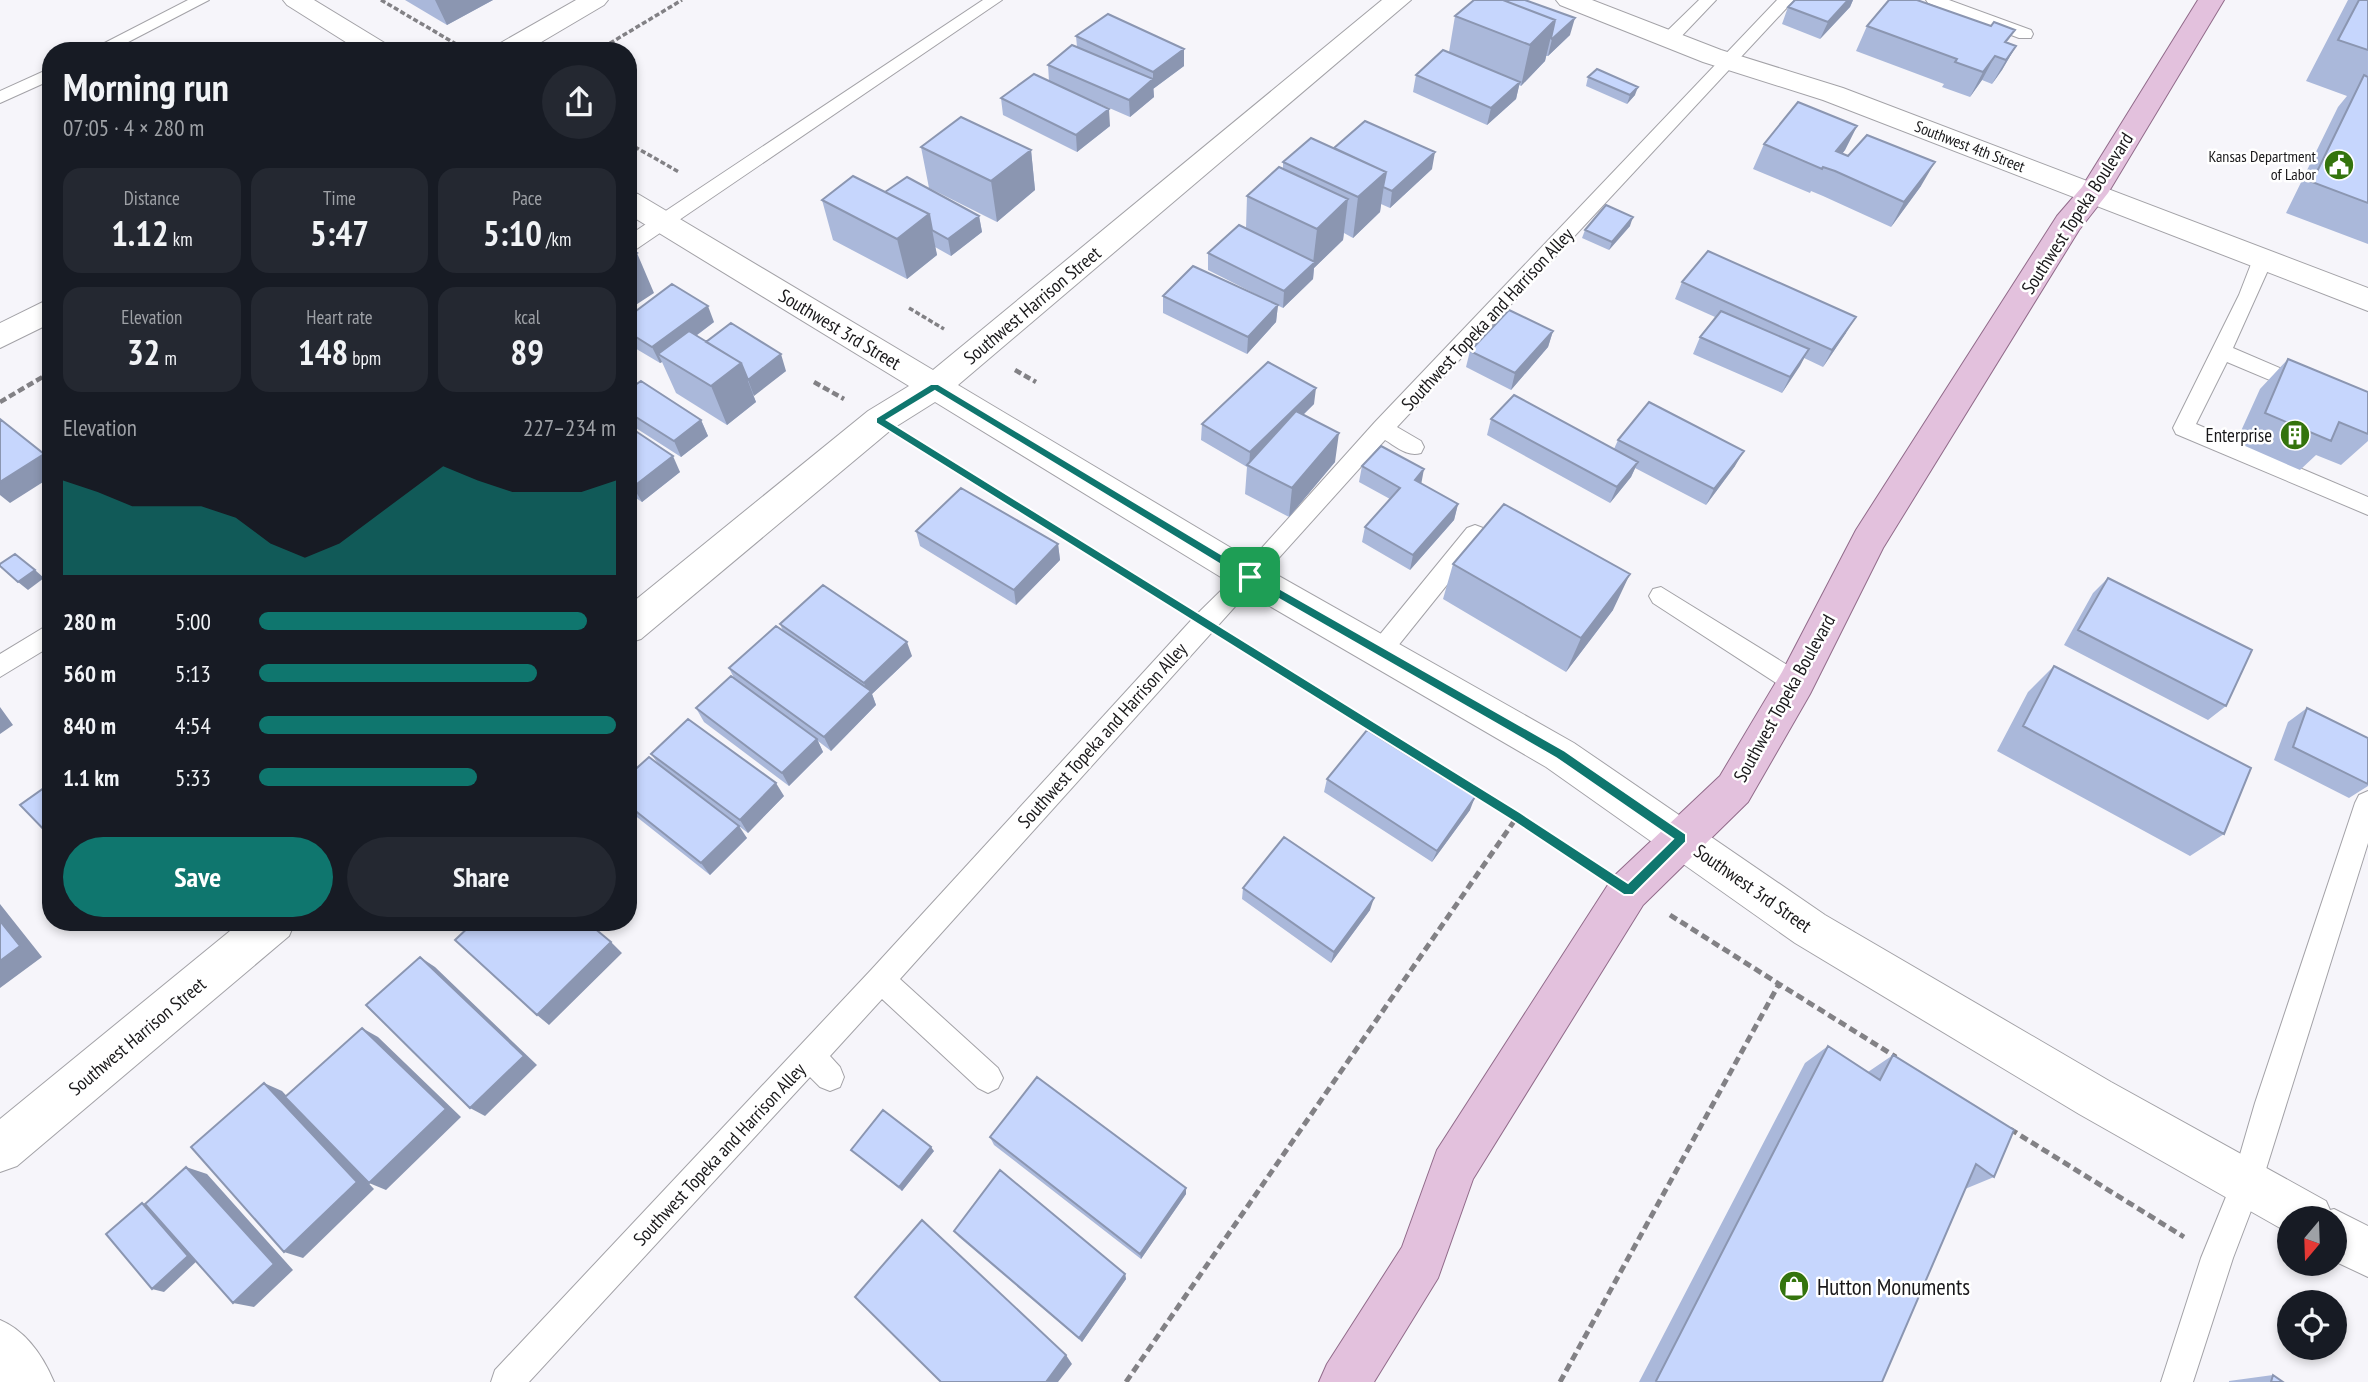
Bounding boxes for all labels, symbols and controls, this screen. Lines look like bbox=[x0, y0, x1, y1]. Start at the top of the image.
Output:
text: Morning run bbox=[63, 62, 229, 111]
button: share bbox=[542, 65, 616, 139]
text: 07:05 · 4 × 280 m bbox=[63, 113, 204, 142]
street label: Southwest 4th Street bbox=[1912, 116, 2028, 176]
street label: Southwest Topeka Boulevard bbox=[2016, 128, 2138, 298]
place label: Kansas Department of Labor bbox=[2208, 146, 2317, 184]
public building icon: Kansas Department of Labor bbox=[2322, 148, 2356, 182]
text: Distance bbox=[124, 186, 180, 210]
text: Time bbox=[323, 186, 356, 210]
text: Pace bbox=[512, 186, 542, 210]
text: 1.12 bbox=[111, 210, 169, 256]
text: 5:47 bbox=[310, 210, 369, 256]
text: 5:10 bbox=[483, 210, 542, 256]
street label: Southwest Topeka and Harrison Alley bbox=[1396, 222, 1579, 416]
text: km bbox=[169, 227, 193, 251]
text: /km bbox=[542, 227, 571, 251]
street label: Southwest Harrison Street bbox=[959, 240, 1106, 369]
street label: Southwest 3rd Street bbox=[775, 283, 906, 375]
text: Elevation bbox=[121, 305, 182, 329]
text: Heart rate bbox=[306, 305, 373, 329]
text: kcal bbox=[514, 305, 540, 329]
text: 32 bbox=[127, 329, 160, 375]
text: 148 bbox=[298, 329, 348, 375]
text: 89 bbox=[510, 329, 544, 375]
text: m bbox=[160, 346, 177, 370]
text: bpm bbox=[348, 346, 381, 370]
text: Elevation bbox=[63, 413, 137, 442]
text: 227–234 m bbox=[523, 413, 616, 442]
building icon: Enterprise bbox=[2278, 418, 2312, 452]
place label: Enterprise bbox=[2206, 423, 2272, 447]
pin bbox=[1220, 547, 1280, 607]
icon: arrive bbox=[1231, 558, 1269, 596]
text: 280 m bbox=[63, 607, 116, 636]
text: 5:00 bbox=[175, 607, 211, 636]
street label: Southwest Topeka Boulevard bbox=[1728, 610, 1840, 786]
street label: Southwest Topeka and Harrison Alley bbox=[1012, 637, 1192, 833]
text: 560 m bbox=[63, 659, 116, 688]
text: 5:13 bbox=[175, 659, 211, 688]
text: 840 m bbox=[63, 711, 116, 740]
text: 4:54 bbox=[175, 711, 211, 740]
text: 1.1 km bbox=[63, 763, 119, 792]
text: 5:33 bbox=[175, 763, 211, 792]
button: Save bbox=[63, 837, 333, 917]
button: Share bbox=[347, 837, 616, 917]
street label: Southwest 3rd Street bbox=[1690, 839, 1817, 938]
street label: Southwest Harrison Street bbox=[64, 971, 211, 1100]
street label: Southwest Topeka and Harrison Alley bbox=[628, 1057, 811, 1251]
north arrow bbox=[2277, 1206, 2347, 1276]
map controls bbox=[2277, 1206, 2347, 1360]
shop icon: Hutton Monuments bbox=[1777, 1269, 1811, 1303]
place label: Hutton Monuments bbox=[1817, 1272, 1970, 1301]
button: locate bbox=[2277, 1290, 2347, 1360]

